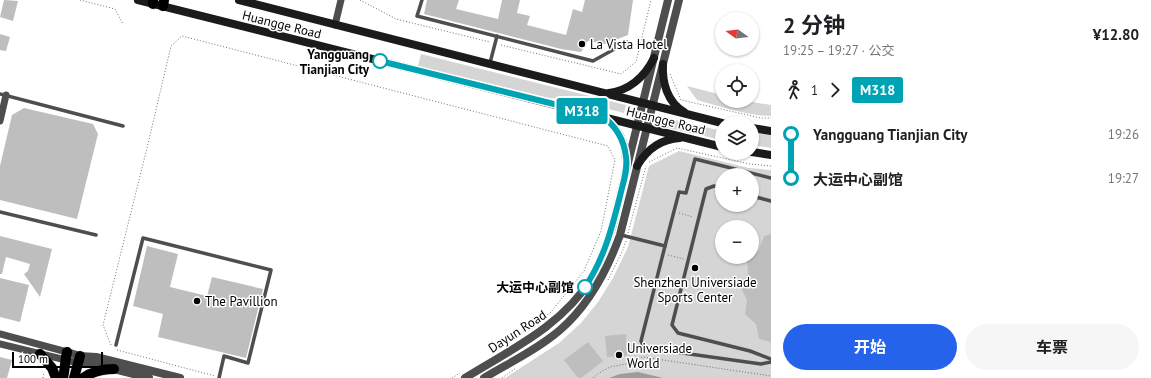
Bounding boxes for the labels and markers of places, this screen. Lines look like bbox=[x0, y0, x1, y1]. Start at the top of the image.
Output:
place label: La Vista Hotel bbox=[590, 36, 667, 53]
marker: La Vista Hotel bbox=[577, 39, 587, 49]
place label: Yangguang Tianjian City bbox=[300, 46, 370, 78]
marker: Yangguang Tianjian City bbox=[372, 53, 388, 69]
marker: Shenzhen Universiade Sports Center bbox=[690, 263, 700, 273]
place label: Shenzhen Universiade Sports Center bbox=[633, 274, 757, 306]
place label: 大运中心副馆 bbox=[496, 279, 574, 296]
marker: 大运中心副馆 bbox=[577, 279, 593, 295]
place label: The Pavillion bbox=[205, 293, 278, 310]
marker: The Pavillion bbox=[192, 296, 202, 306]
place label: Universiade World bbox=[627, 340, 692, 372]
marker: Universiade World bbox=[614, 350, 624, 360]

